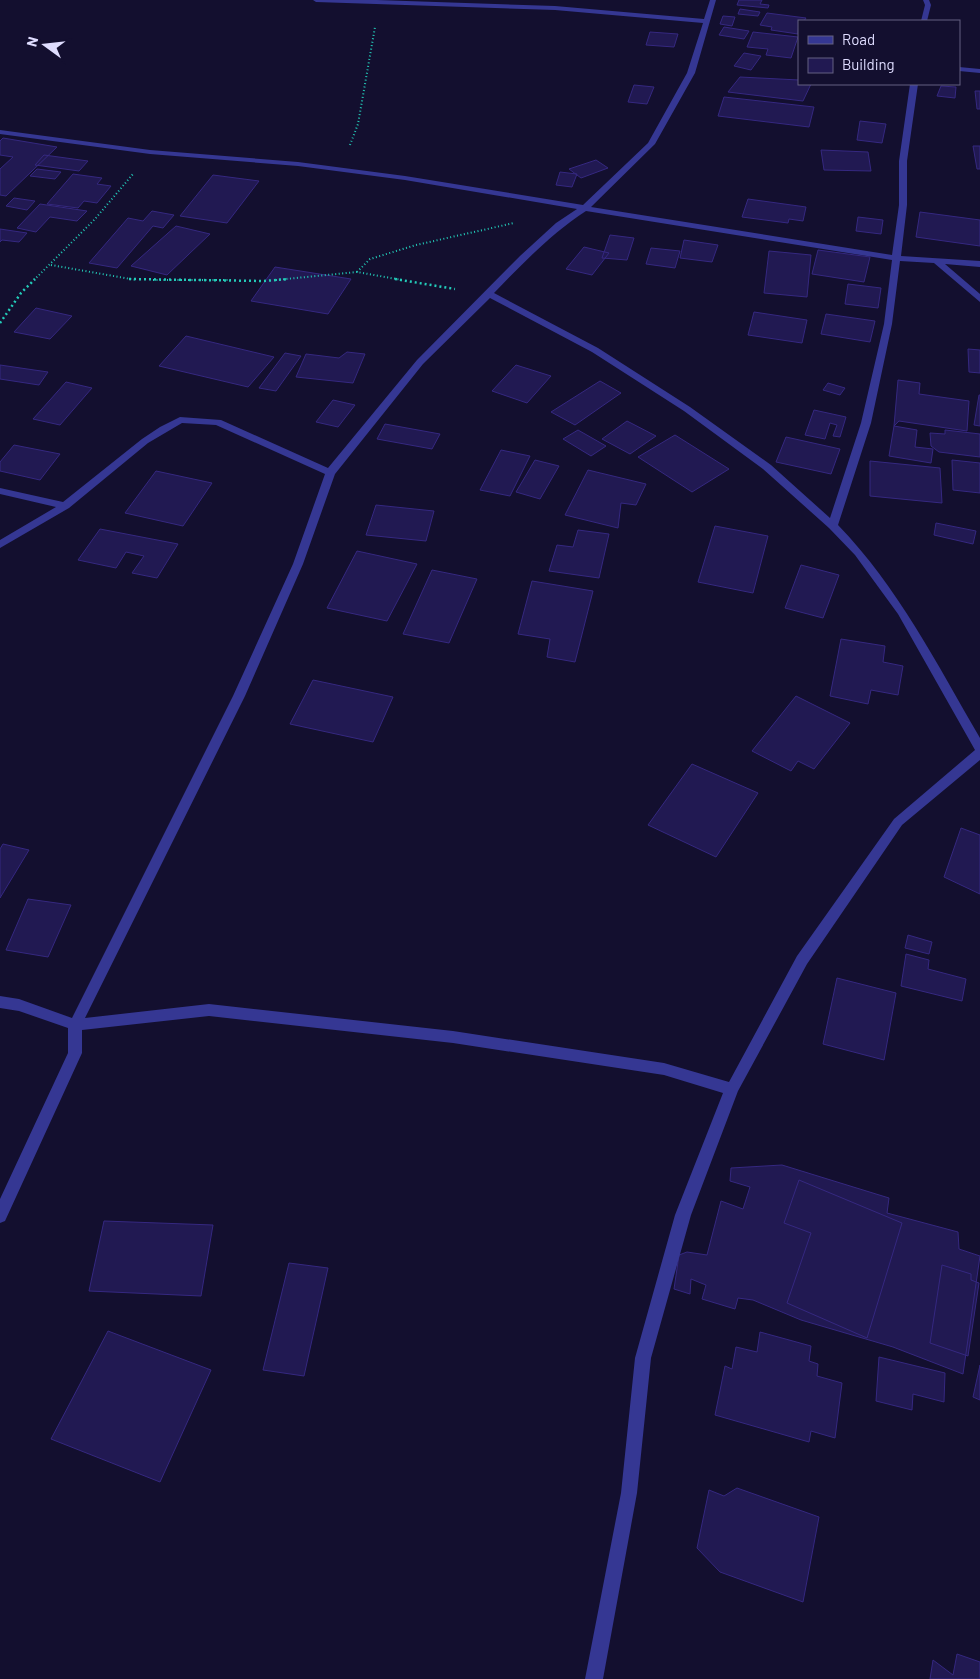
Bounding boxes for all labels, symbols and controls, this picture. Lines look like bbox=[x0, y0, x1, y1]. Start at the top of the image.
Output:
north arrow bbox=[20, 20, 70, 70]
legend bbox=[798, 20, 960, 85]
text: Road bbox=[842, 30, 875, 48]
text: N bbox=[23, 35, 41, 48]
text: Building bbox=[842, 55, 895, 73]

